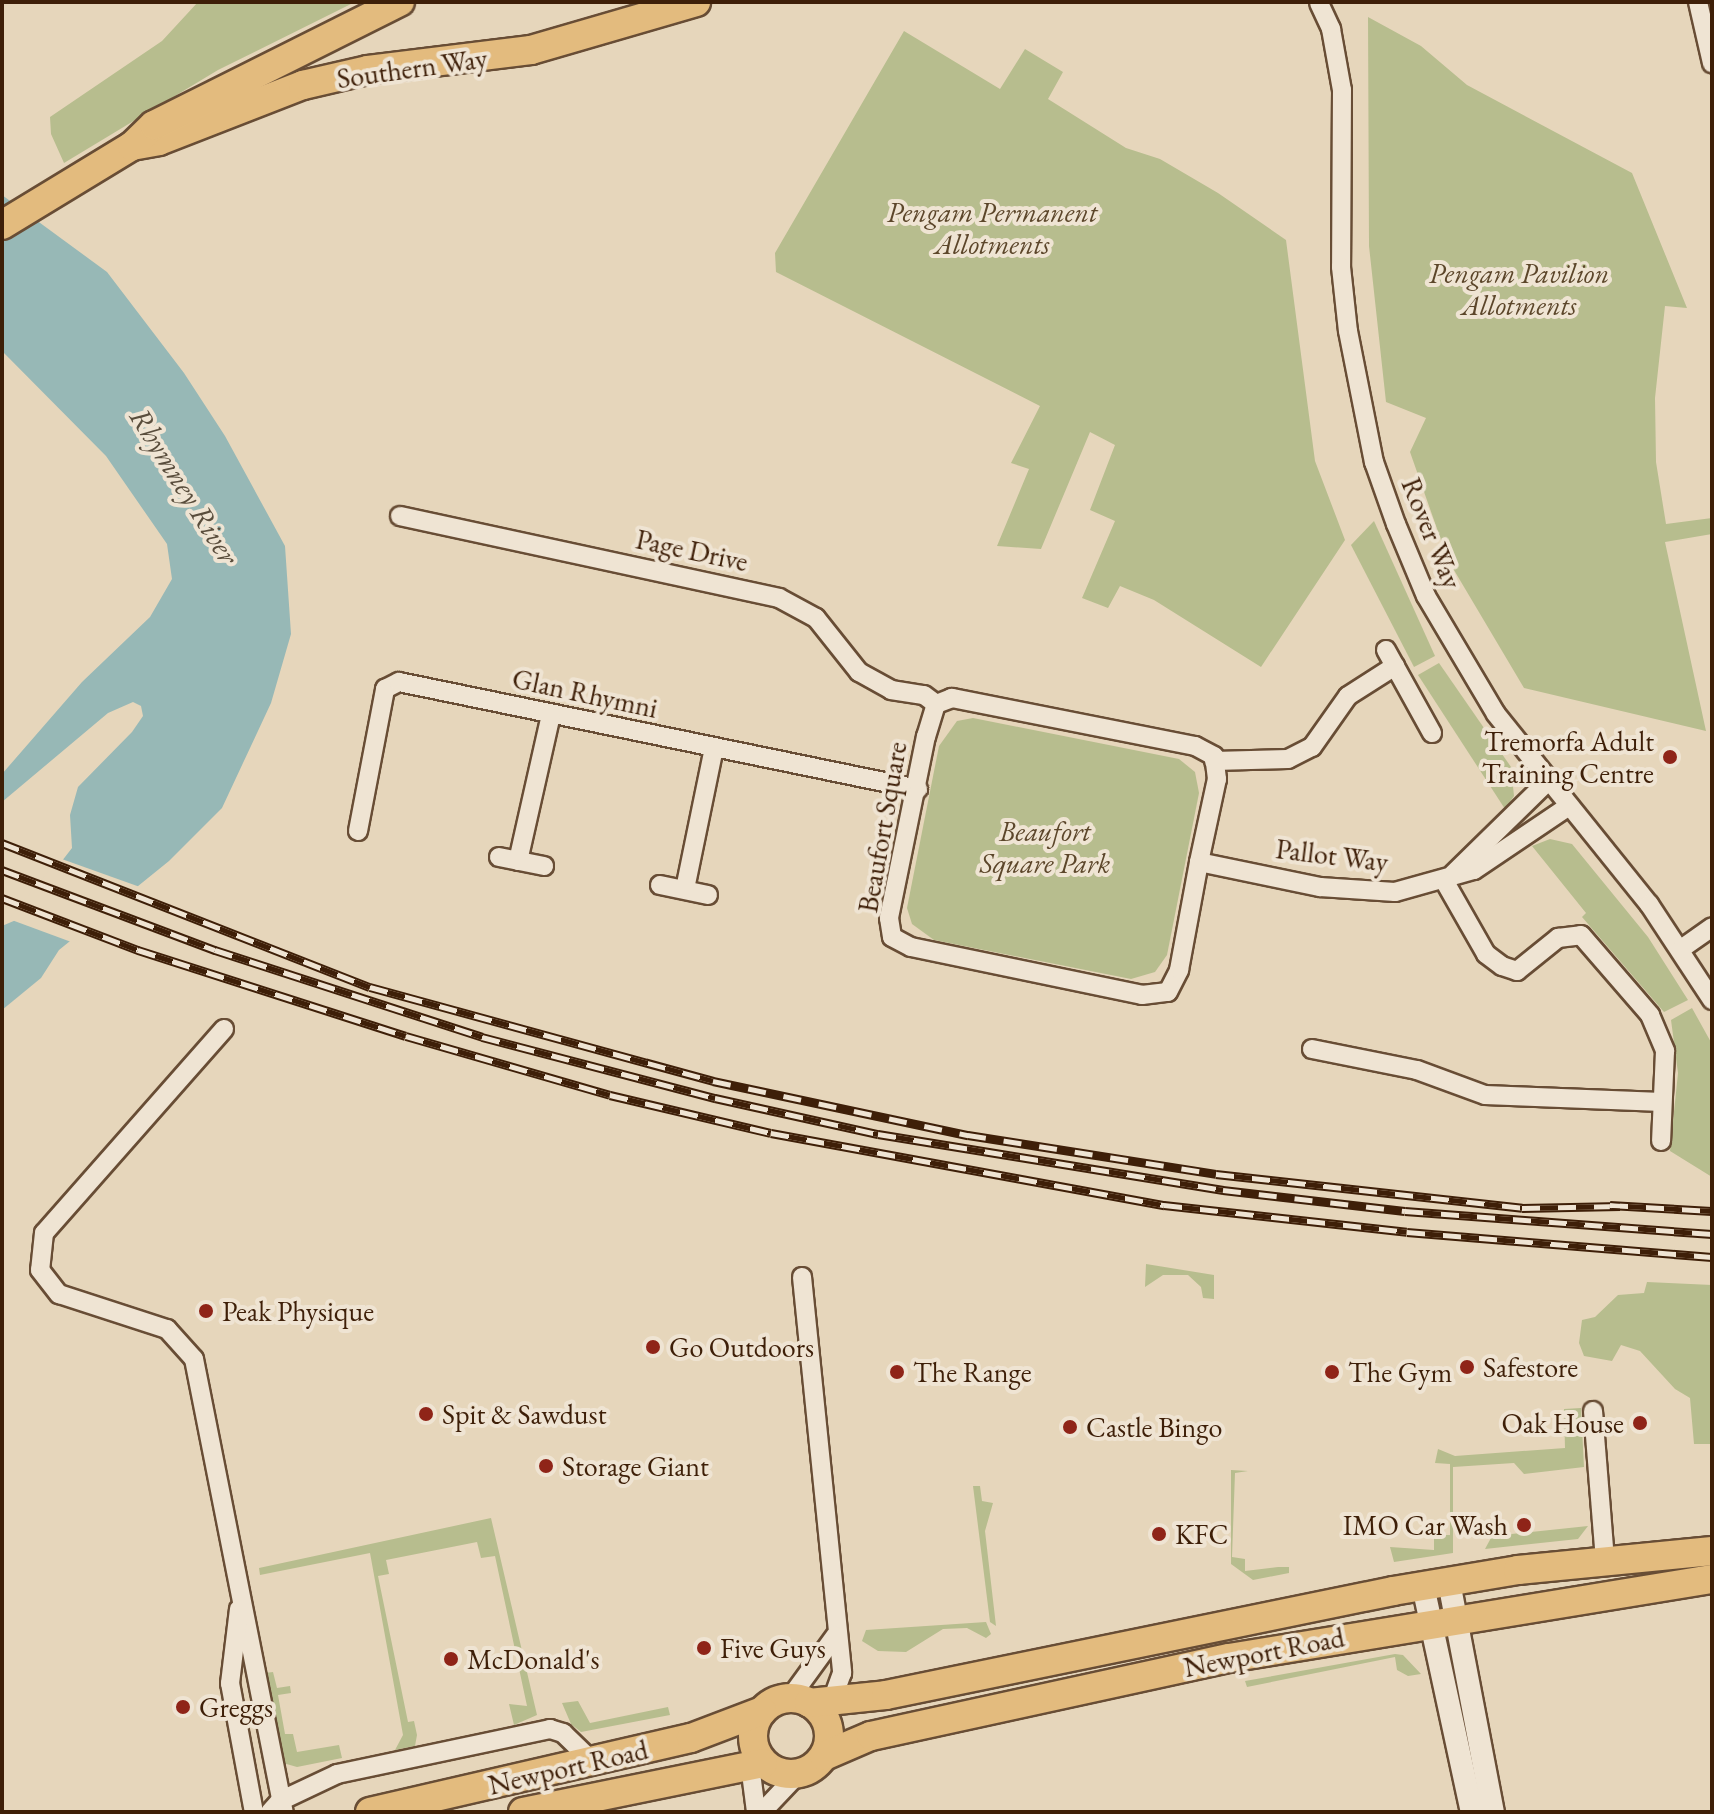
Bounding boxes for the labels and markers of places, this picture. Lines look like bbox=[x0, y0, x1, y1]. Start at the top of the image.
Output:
place label: Tremorfa Adult Training Centre bbox=[1482, 724, 1654, 790]
marker: Tremorfa Adult Training Centre bbox=[1661, 748, 1679, 766]
place label: Peak Physique bbox=[222, 1294, 374, 1328]
marker: Peak Physique bbox=[197, 1302, 215, 1320]
place label: Go Outdoors bbox=[669, 1330, 814, 1364]
marker: Go Outdoors bbox=[644, 1338, 662, 1356]
place label: Safestore bbox=[1483, 1350, 1578, 1384]
place label: The Range bbox=[913, 1355, 1032, 1389]
place label: The Gym bbox=[1348, 1355, 1452, 1389]
marker: Safestore bbox=[1458, 1358, 1476, 1376]
marker: The Range bbox=[888, 1363, 906, 1381]
marker: The Gym bbox=[1323, 1363, 1341, 1381]
place label: Spit & Sawdust bbox=[442, 1397, 606, 1431]
marker: Spit & Sawdust bbox=[417, 1405, 435, 1423]
place label: Oak House bbox=[1501, 1406, 1624, 1440]
place label: Castle Bingo bbox=[1086, 1410, 1222, 1444]
marker: Oak House bbox=[1631, 1414, 1649, 1432]
marker: Castle Bingo bbox=[1061, 1418, 1079, 1436]
place label: Storage Giant bbox=[562, 1449, 709, 1483]
marker: Storage Giant bbox=[537, 1457, 555, 1475]
place label: IMO Car Wash bbox=[1343, 1508, 1508, 1542]
marker: IMO Car Wash bbox=[1515, 1516, 1533, 1534]
place label: KFC bbox=[1175, 1517, 1228, 1551]
marker: KFC bbox=[1150, 1525, 1168, 1543]
place label: Five Guys bbox=[720, 1631, 826, 1665]
marker: Five Guys bbox=[695, 1639, 713, 1657]
place label: McDonald's bbox=[467, 1642, 600, 1676]
marker: McDonald's bbox=[442, 1650, 460, 1668]
place label: Greggs bbox=[199, 1690, 273, 1724]
marker: Greggs bbox=[174, 1698, 192, 1716]

